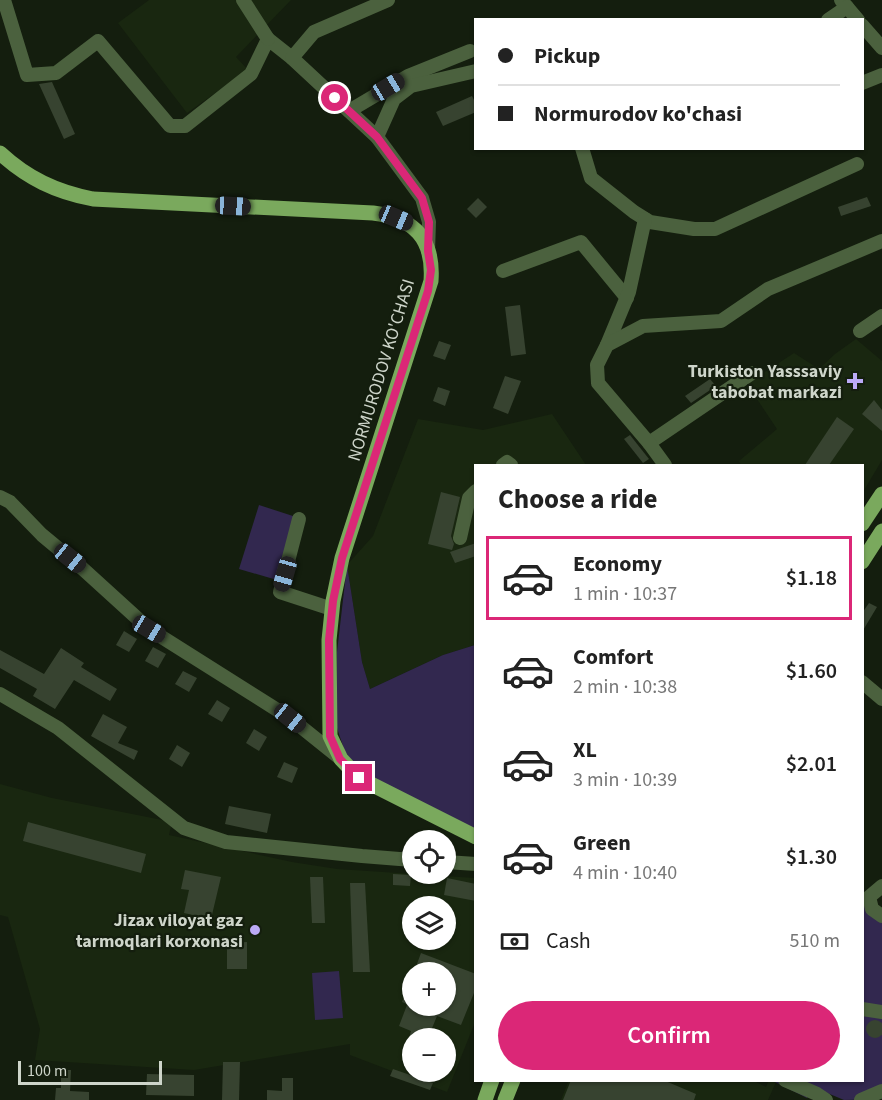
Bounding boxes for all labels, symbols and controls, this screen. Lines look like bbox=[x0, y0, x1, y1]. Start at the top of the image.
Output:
text: Pickup bbox=[534, 40, 600, 72]
car bbox=[368, 70, 408, 104]
route start bbox=[321, 84, 348, 111]
text: Normurodov ko'chasi bbox=[534, 98, 742, 130]
car bbox=[215, 196, 251, 216]
car bbox=[376, 203, 416, 233]
street label: NORMURODOV KO'CHASI bbox=[342, 276, 421, 464]
place label: Turkiston Yasssaviy tabobat markazi bbox=[688, 359, 843, 405]
marker: Turkiston Yasssaviy tabobat markazi bbox=[846, 372, 864, 390]
text: Choose a ride bbox=[498, 480, 658, 519]
car bbox=[50, 540, 90, 576]
text: Economy bbox=[573, 548, 662, 580]
icon: car bbox=[501, 551, 555, 605]
car bbox=[271, 554, 299, 594]
text: $1.18 bbox=[786, 562, 837, 594]
text: 1 min · 10:37 bbox=[573, 580, 677, 608]
car bbox=[129, 612, 169, 646]
text: Comfort bbox=[573, 641, 654, 673]
icon: car bbox=[501, 644, 555, 698]
text: $1.60 bbox=[786, 655, 837, 687]
text: 2 min · 10:38 bbox=[573, 673, 677, 701]
car bbox=[270, 700, 310, 736]
text: XL bbox=[573, 734, 597, 766]
icon: car bbox=[501, 737, 555, 791]
text: $2.01 bbox=[786, 748, 837, 780]
route end bbox=[345, 764, 372, 791]
text: 3 min · 10:39 bbox=[573, 766, 677, 794]
text: Green bbox=[573, 827, 631, 859]
map controls bbox=[402, 830, 456, 1082]
button: locate bbox=[402, 830, 456, 884]
icon: car bbox=[501, 830, 555, 884]
text: $1.30 bbox=[786, 841, 837, 873]
text: 4 min · 10:40 bbox=[573, 859, 677, 887]
button: layers bbox=[402, 896, 456, 950]
place label: Jizax viloyat gaz tarmoqlari korxonasi bbox=[76, 908, 243, 954]
marker: Jizax viloyat gaz tarmoqlari korxonasi bbox=[248, 923, 262, 937]
icon: cash bbox=[498, 925, 531, 958]
text: Cash bbox=[546, 925, 591, 957]
text: 510 m bbox=[790, 927, 840, 955]
button: + bbox=[402, 962, 456, 1016]
button: Confirm bbox=[498, 1001, 840, 1070]
button: − bbox=[402, 1028, 456, 1082]
scale bar bbox=[18, 1058, 162, 1086]
text: 100 m bbox=[27, 1060, 67, 1082]

